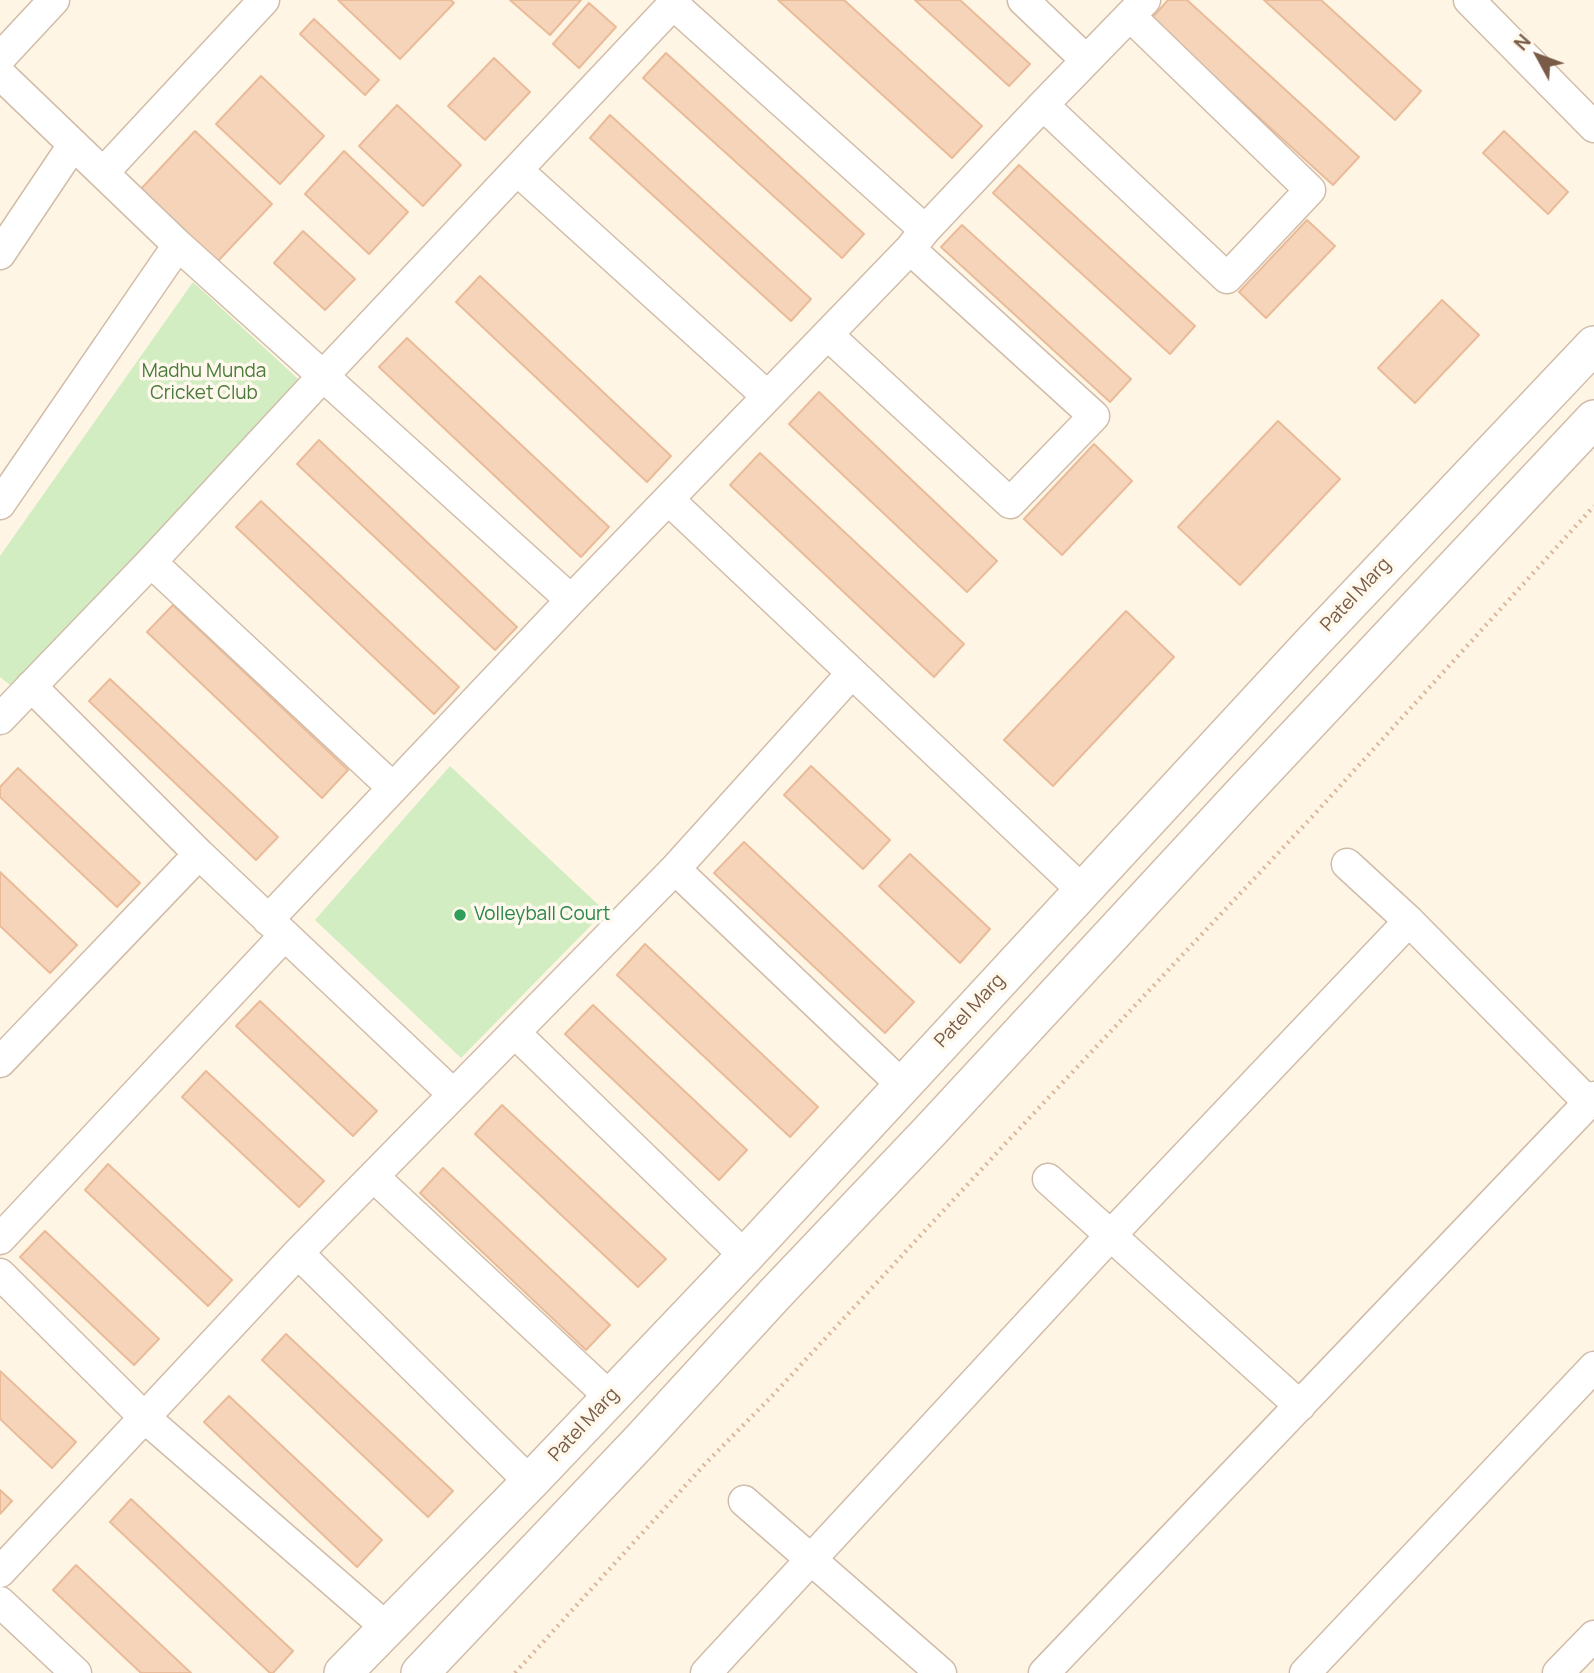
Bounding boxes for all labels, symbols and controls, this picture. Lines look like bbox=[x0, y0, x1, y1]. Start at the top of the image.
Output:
north arrow bbox=[1503, 21, 1573, 91]
text: N bbox=[1508, 29, 1536, 56]
park label: Madhu Munda Cricket Club bbox=[142, 361, 266, 405]
street label: Patel Marg bbox=[1316, 553, 1396, 637]
place label: Volleyball Court bbox=[474, 904, 610, 926]
marker: Volleyball Court bbox=[452, 907, 468, 923]
street label: Patel Marg bbox=[930, 969, 1010, 1053]
street label: Patel Marg bbox=[544, 1383, 624, 1467]

